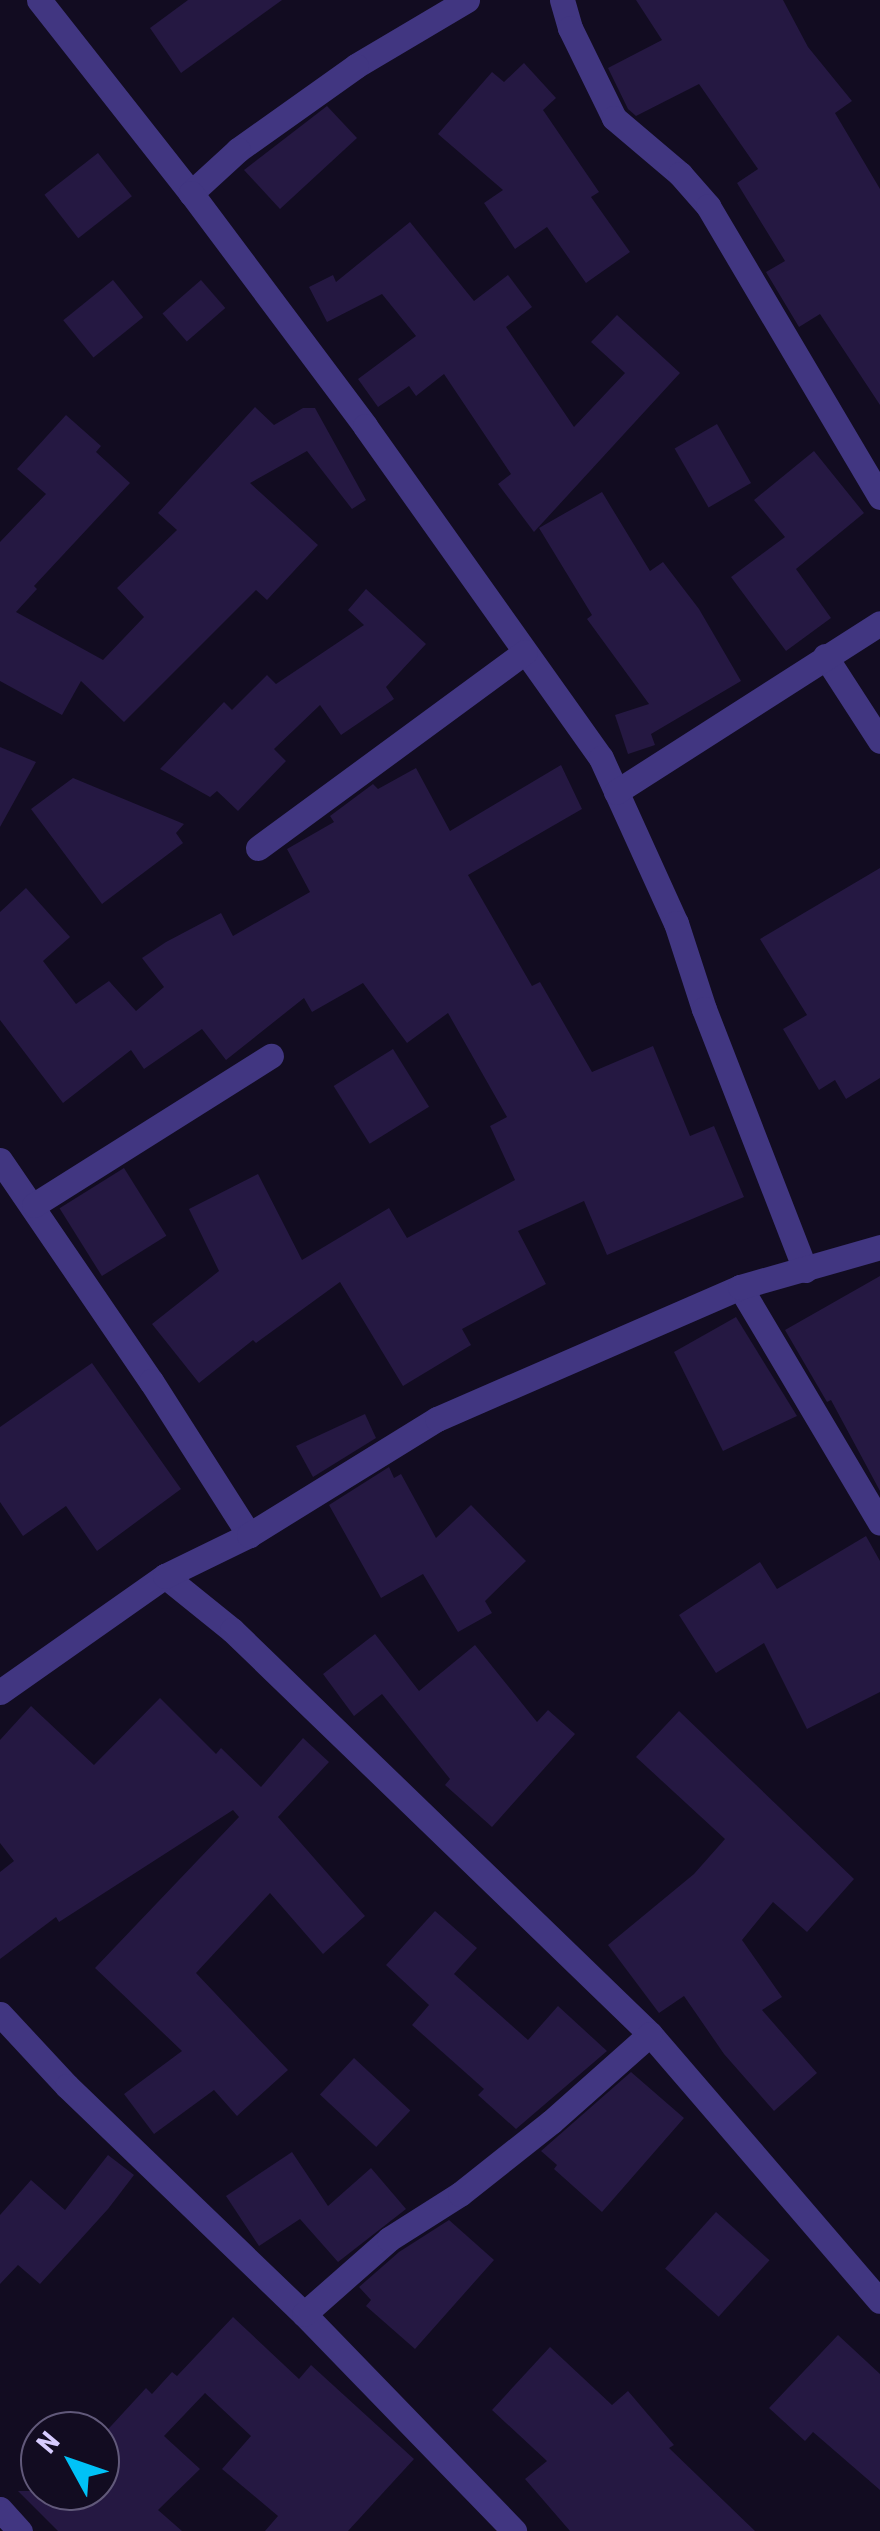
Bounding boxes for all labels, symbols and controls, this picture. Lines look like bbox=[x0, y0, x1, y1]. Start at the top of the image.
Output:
north arrow bbox=[20, 2411, 120, 2511]
text: N bbox=[30, 2426, 66, 2460]

